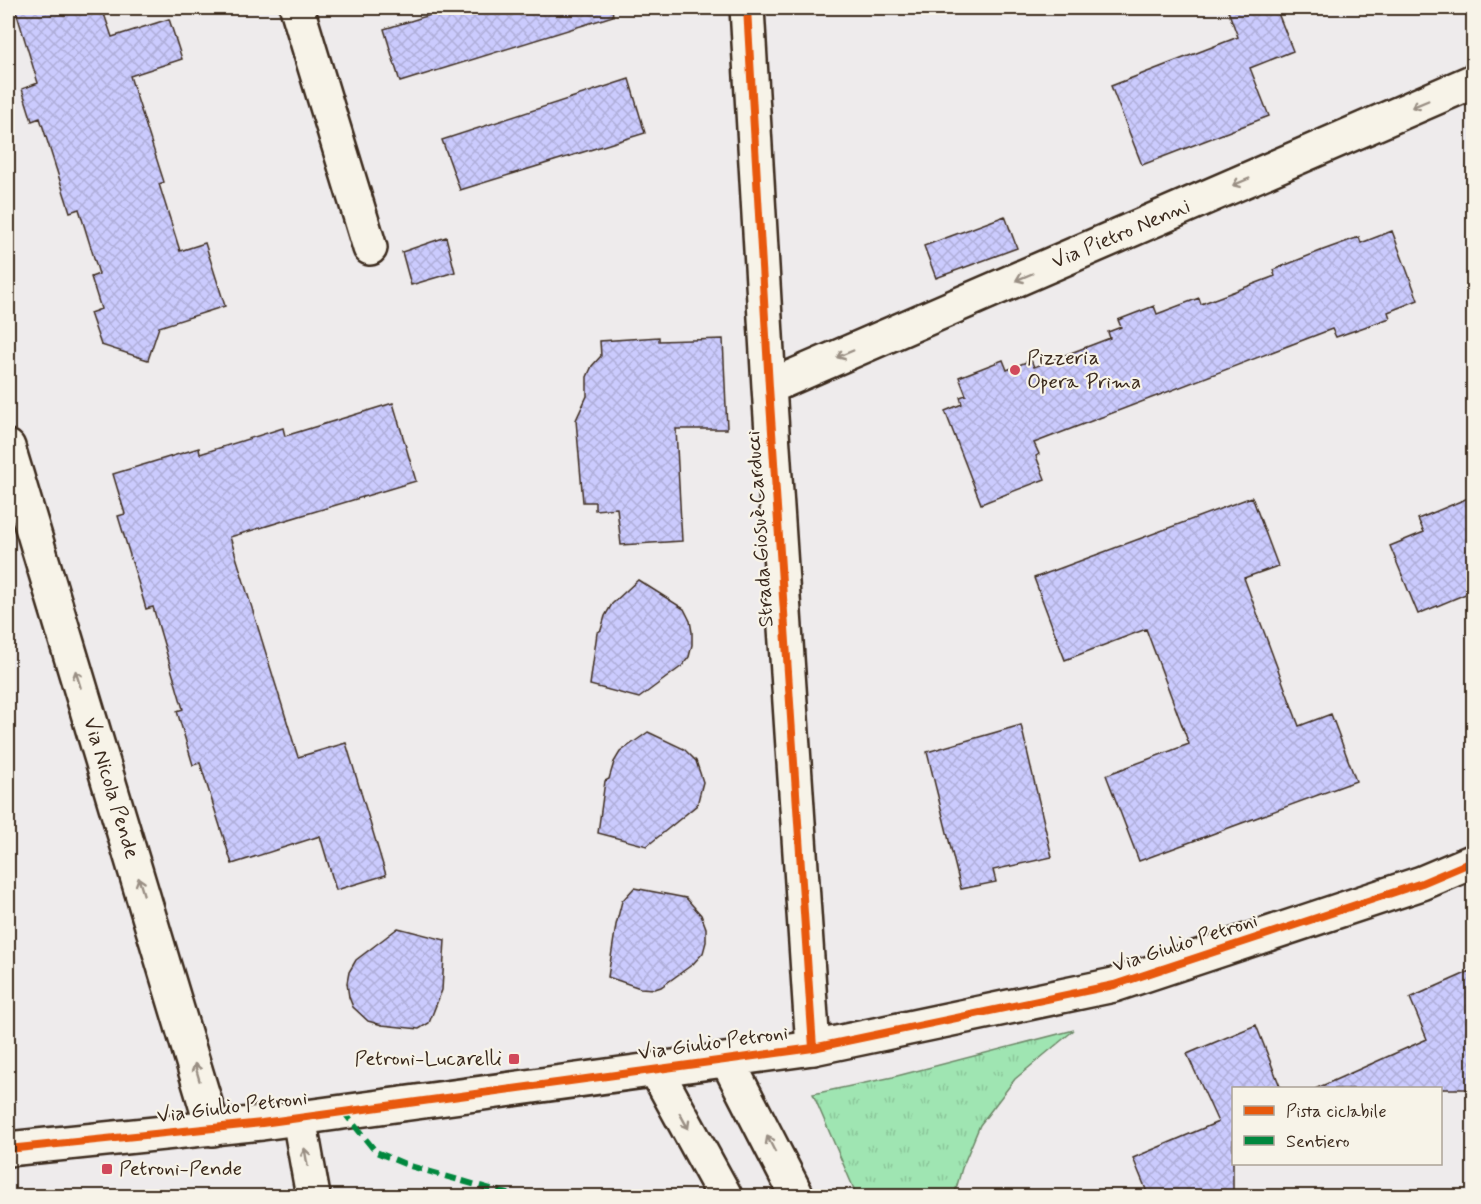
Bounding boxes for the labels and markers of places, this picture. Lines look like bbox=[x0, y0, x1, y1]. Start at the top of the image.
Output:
place label: Pizzeria Opera Prima bbox=[1027, 344, 1141, 396]
marker: Pizzeria Opera Prima bbox=[1008, 363, 1022, 377]
place label: Petroni-Lucarelli bbox=[354, 1045, 502, 1073]
marker: Petroni-Lucarelli bbox=[507, 1052, 521, 1066]
place label: Petroni-Pende bbox=[119, 1155, 242, 1183]
marker: Petroni-Pende bbox=[100, 1162, 114, 1176]

